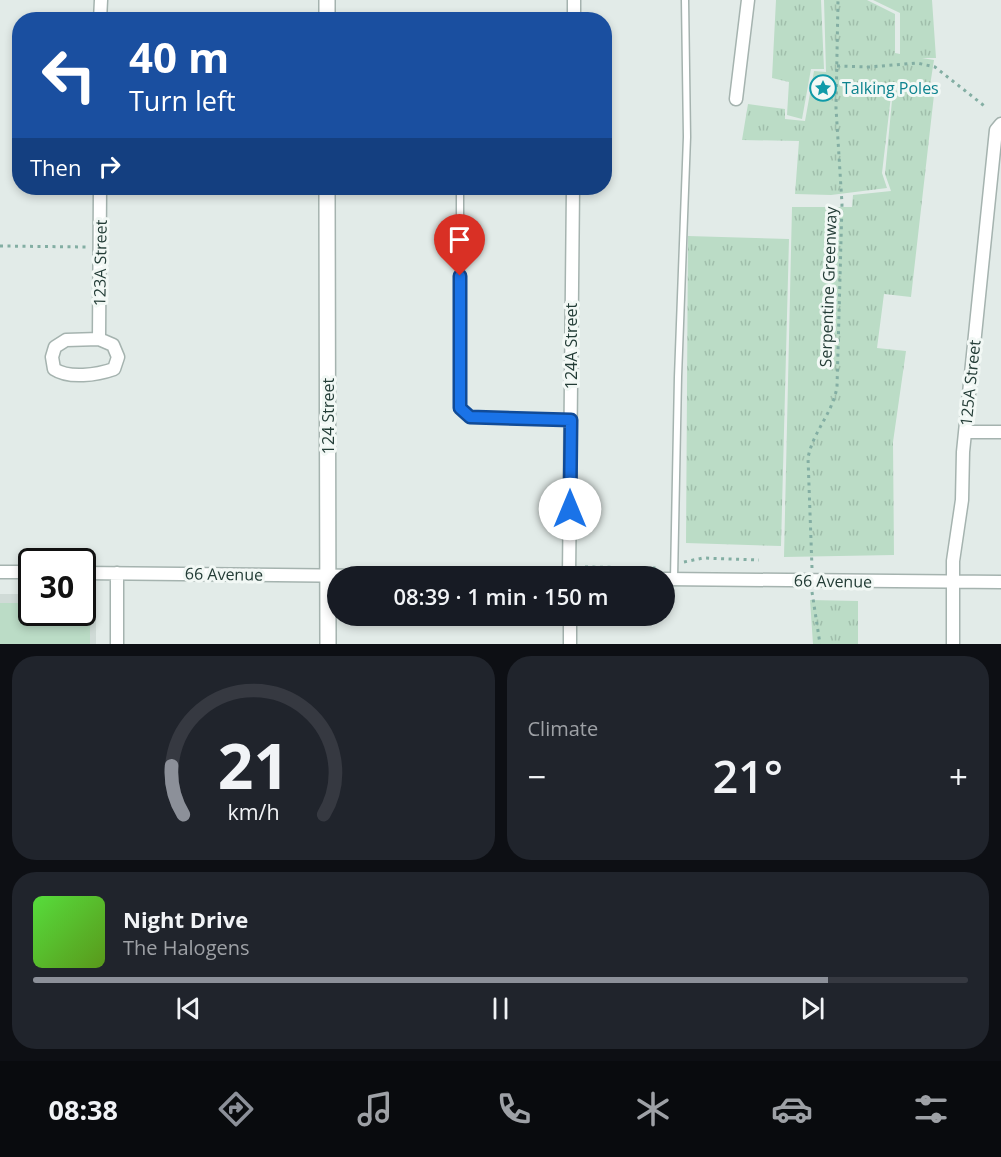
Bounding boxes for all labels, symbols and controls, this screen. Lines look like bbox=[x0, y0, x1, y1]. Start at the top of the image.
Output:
text: 40 m bbox=[129, 28, 229, 85]
icon: left bbox=[30, 36, 108, 114]
place icon: Talking Poles bbox=[808, 73, 838, 103]
place label: Talking Poles bbox=[842, 77, 939, 99]
text: Turn left bbox=[129, 82, 236, 119]
icon: right bbox=[93, 150, 126, 183]
text: Then bbox=[30, 152, 81, 182]
street label: Serpentine Greenway bbox=[814, 205, 842, 368]
pin bbox=[434, 214, 485, 276]
street label: 123A Street bbox=[88, 219, 112, 306]
icon: arrive bbox=[443, 223, 476, 256]
street label: 124A Street bbox=[560, 303, 582, 389]
street label: 125A Street bbox=[955, 339, 985, 427]
street label: 124 Street bbox=[317, 378, 339, 454]
position arrow bbox=[538, 477, 602, 541]
speed limit sign: 30 bbox=[18, 548, 96, 626]
street label: 66 Avenue bbox=[185, 562, 263, 586]
street label: 66 Avenue bbox=[794, 569, 872, 593]
text: 08:39 · 1 min · 150 m bbox=[393, 581, 609, 611]
text: Climate bbox=[528, 715, 598, 742]
text: 21 bbox=[218, 722, 289, 807]
text: 21° bbox=[712, 745, 783, 806]
text: − bbox=[528, 754, 546, 799]
text: + bbox=[949, 754, 968, 799]
text: km/h bbox=[227, 797, 279, 826]
text: Night Drive bbox=[123, 904, 248, 934]
text: The Halogens bbox=[123, 934, 250, 961]
icon: previous bbox=[172, 992, 205, 1025]
icon: pause bbox=[484, 992, 517, 1025]
icon: next bbox=[796, 992, 829, 1025]
icon: directions bbox=[215, 1088, 257, 1130]
icon: music bbox=[354, 1088, 396, 1130]
icon: phone bbox=[493, 1088, 535, 1130]
icon: climate bbox=[632, 1088, 674, 1130]
icon: car bbox=[771, 1088, 813, 1130]
icon: filters bbox=[910, 1088, 952, 1130]
text: 08:38 bbox=[49, 1091, 118, 1128]

